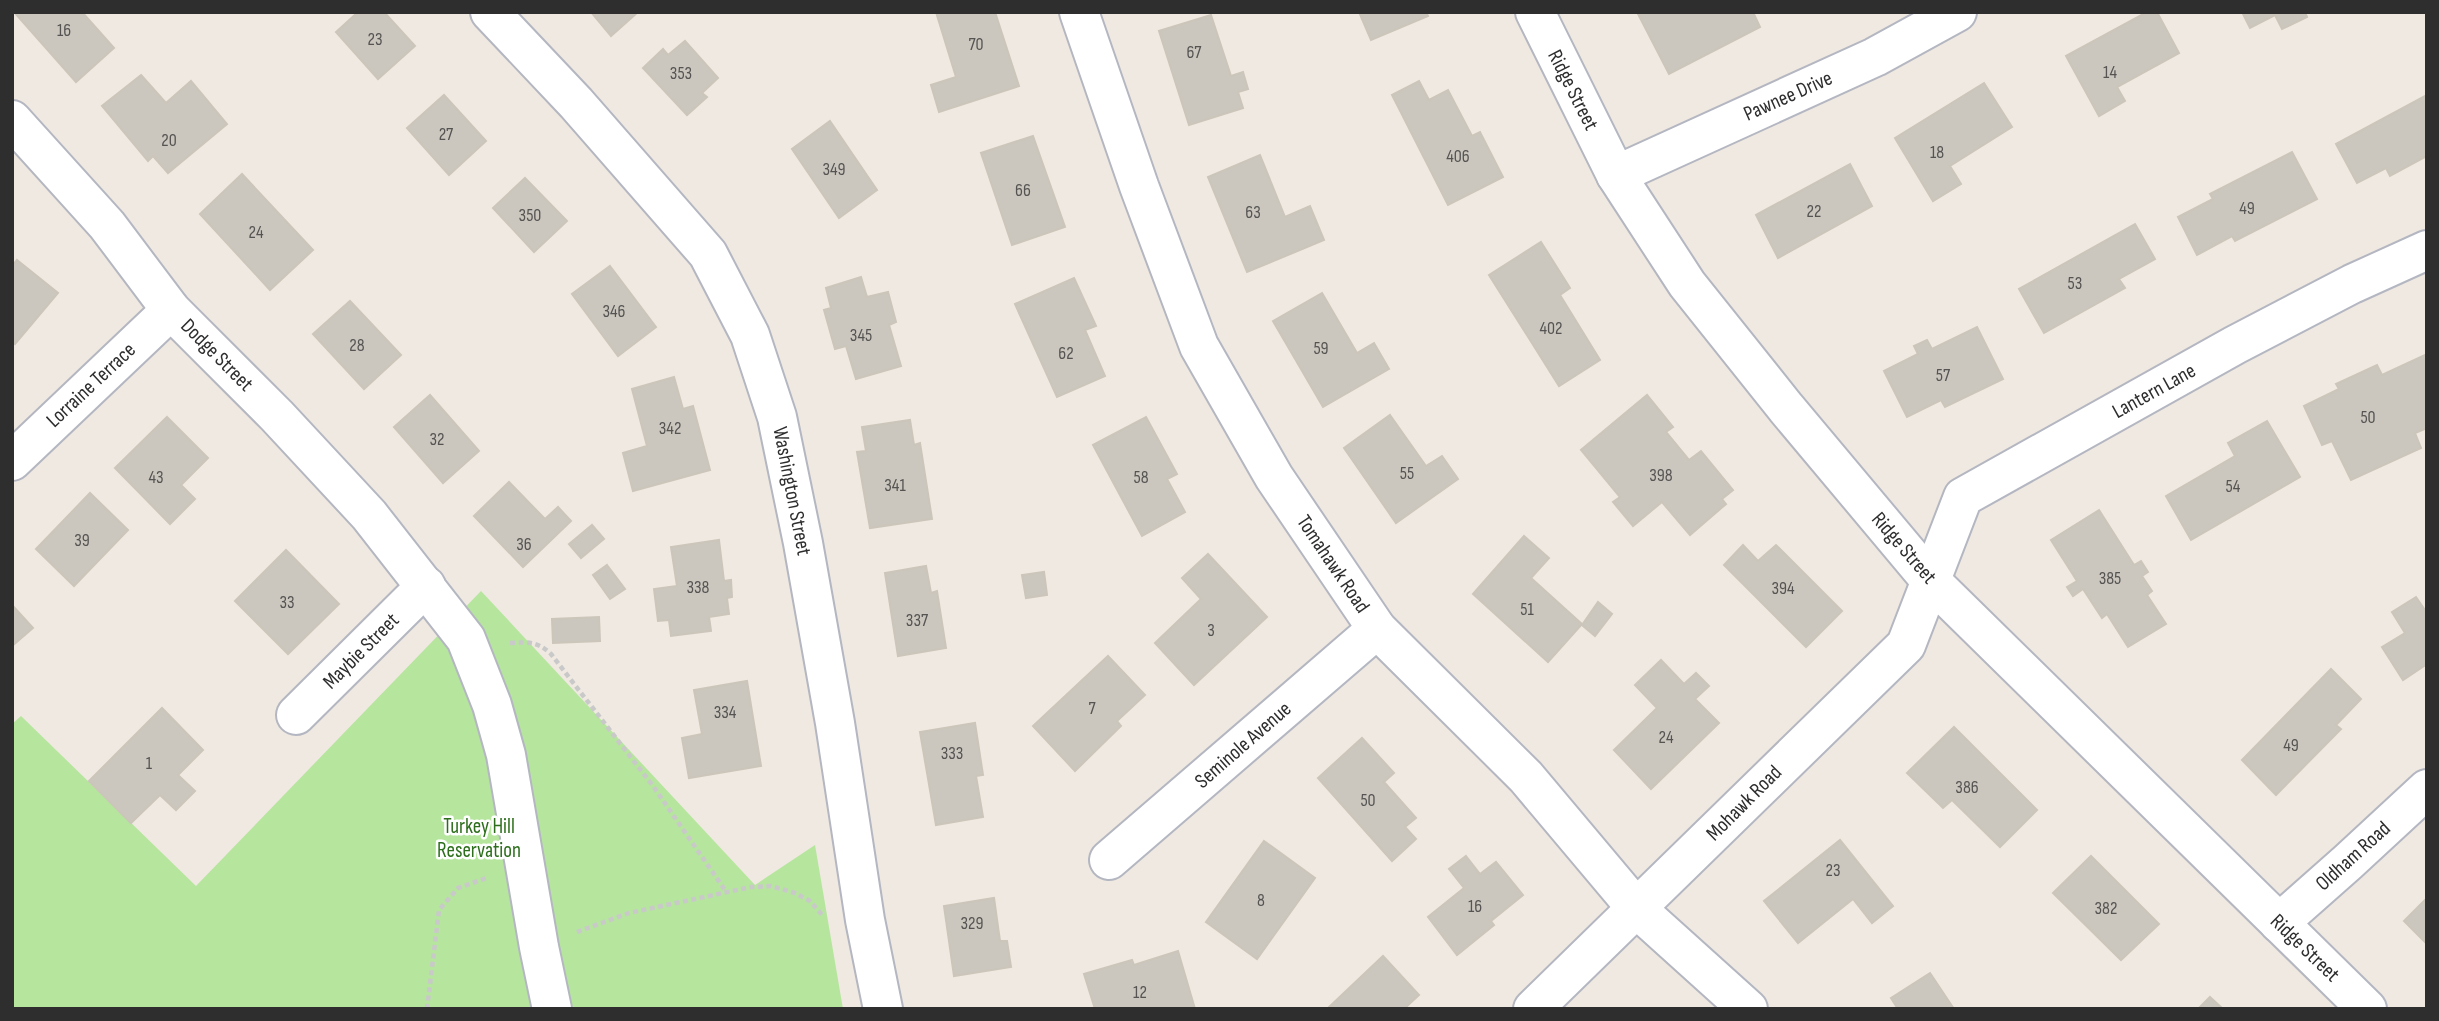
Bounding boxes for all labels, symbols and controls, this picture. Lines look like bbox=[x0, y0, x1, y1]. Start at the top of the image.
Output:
house number: 16 bbox=[57, 20, 71, 41]
house number: 23 bbox=[368, 29, 383, 50]
house number: 70 bbox=[968, 34, 984, 55]
house number: 67 bbox=[1186, 42, 1202, 63]
street label: Ridge Street bbox=[1542, 46, 1604, 134]
house number: 14 bbox=[2103, 62, 2117, 83]
house number: 353 bbox=[670, 63, 692, 84]
street label: Pawnee Drive bbox=[1740, 65, 1836, 127]
house number: 27 bbox=[439, 124, 454, 145]
house number: 20 bbox=[161, 130, 177, 151]
house number: 18 bbox=[1930, 142, 1944, 163]
house number: 406 bbox=[1446, 146, 1470, 167]
house number: 349 bbox=[822, 159, 846, 180]
house number: 66 bbox=[1015, 180, 1031, 201]
house number: 49 bbox=[2239, 198, 2255, 219]
house number: 22 bbox=[1807, 201, 1821, 222]
house number: 63 bbox=[1245, 202, 1261, 223]
house number: 350 bbox=[519, 205, 541, 226]
house number: 24 bbox=[249, 222, 264, 243]
house number: 53 bbox=[2068, 273, 2082, 294]
house number: 346 bbox=[603, 301, 626, 322]
street label: Dodge Street bbox=[176, 314, 258, 396]
house number: 402 bbox=[1540, 318, 1562, 339]
house number: 345 bbox=[850, 325, 872, 346]
house number: 28 bbox=[349, 335, 365, 356]
street label: Lorraine Terrace bbox=[41, 337, 141, 433]
house number: 59 bbox=[1313, 338, 1329, 359]
house number: 62 bbox=[1058, 343, 1074, 364]
street label: Lantern Lane bbox=[2108, 358, 2200, 424]
house number: 57 bbox=[1936, 365, 1951, 386]
house number: 50 bbox=[2360, 407, 2376, 428]
house number: 342 bbox=[659, 418, 681, 439]
street label: Washington Street bbox=[767, 425, 817, 557]
house number: 32 bbox=[430, 429, 444, 450]
house number: 55 bbox=[1400, 463, 1414, 484]
house number: 398 bbox=[1649, 465, 1673, 486]
house number: 43 bbox=[148, 467, 164, 488]
house number: 58 bbox=[1133, 467, 1149, 488]
house number: 341 bbox=[884, 475, 906, 496]
house number: 54 bbox=[2226, 476, 2241, 497]
street label: Ridge Street bbox=[1866, 507, 1942, 589]
street label: Tomahawk Road bbox=[1291, 510, 1375, 618]
house number: 39 bbox=[74, 530, 90, 551]
house number: 36 bbox=[516, 534, 532, 555]
house number: 385 bbox=[2099, 568, 2121, 589]
house number: 338 bbox=[687, 577, 710, 598]
house number: 394 bbox=[1771, 578, 1795, 599]
house number: 33 bbox=[279, 592, 295, 613]
house number: 51 bbox=[1520, 599, 1534, 620]
street label: Maybie Street bbox=[318, 608, 404, 694]
house number: 337 bbox=[906, 610, 929, 631]
house number: 3 bbox=[1207, 620, 1215, 641]
street label: Seminole Avenue bbox=[1190, 696, 1296, 794]
house number: 7 bbox=[1088, 698, 1096, 719]
house number: 334 bbox=[714, 702, 737, 723]
house number: 24 bbox=[1659, 727, 1674, 748]
house number: 49 bbox=[2283, 735, 2299, 756]
house number: 333 bbox=[941, 743, 963, 764]
house number: 1 bbox=[146, 753, 153, 774]
street label: Mohawk Road bbox=[1701, 760, 1787, 846]
house number: 386 bbox=[1955, 777, 1979, 798]
house number: 50 bbox=[1360, 790, 1376, 811]
park label: Turkey Hill Reservation bbox=[437, 814, 521, 863]
street label: Oldham Road bbox=[2310, 816, 2396, 896]
house number: 23 bbox=[1826, 860, 1841, 881]
house number: 8 bbox=[1257, 890, 1265, 911]
house number: 16 bbox=[1468, 896, 1482, 917]
house number: 382 bbox=[2094, 898, 2118, 919]
street label: Ridge Street bbox=[2265, 909, 2345, 987]
house number: 329 bbox=[961, 913, 983, 934]
house number: 12 bbox=[1133, 982, 1147, 1003]

